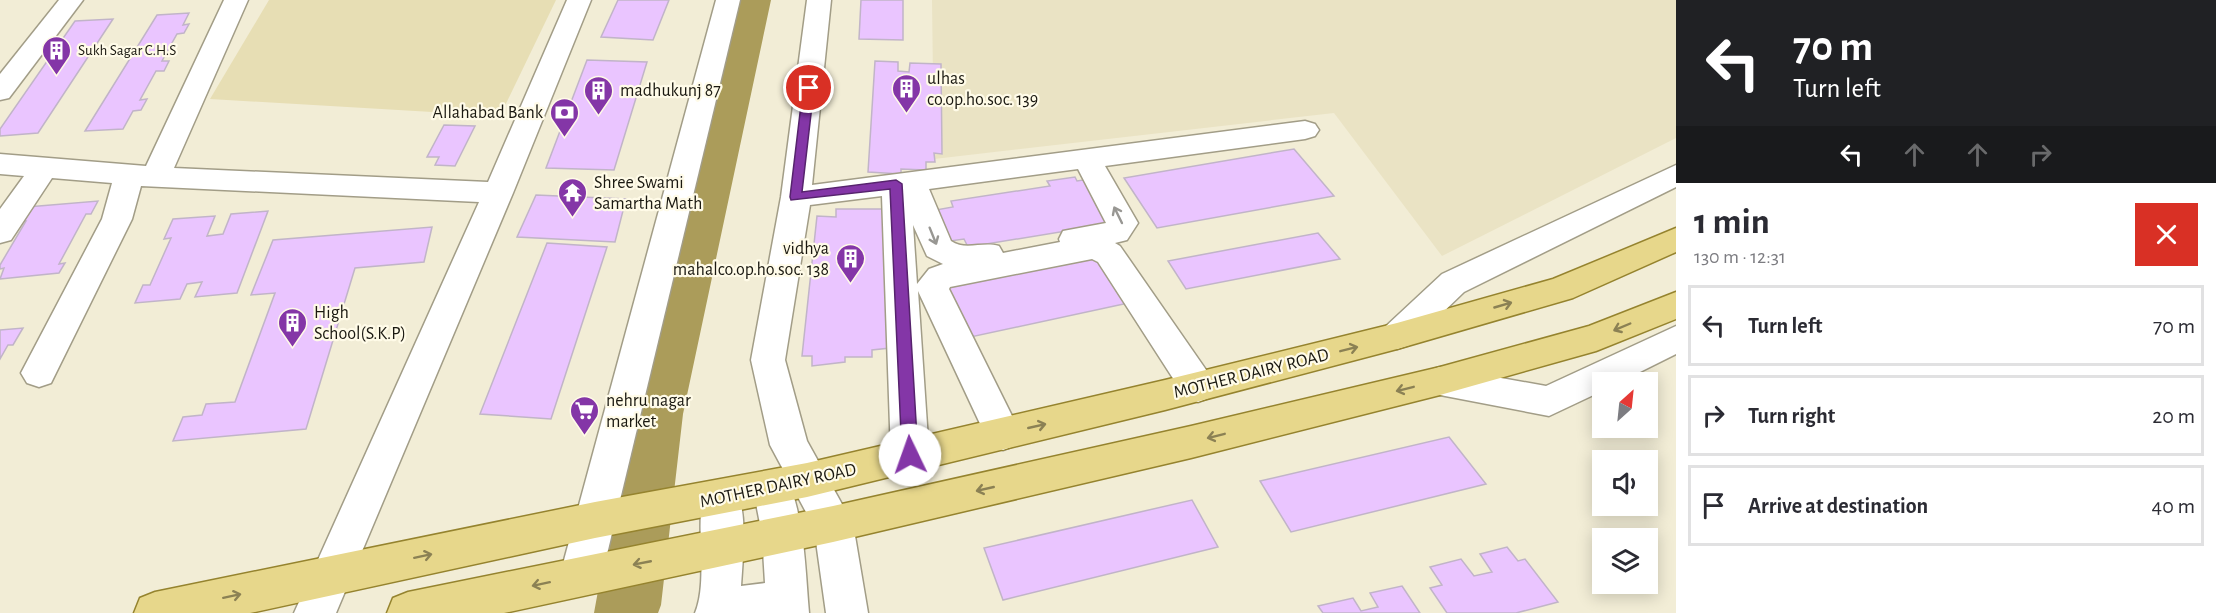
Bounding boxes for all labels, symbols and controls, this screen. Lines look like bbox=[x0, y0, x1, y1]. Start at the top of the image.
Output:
icon: left bbox=[1694, 24, 1772, 102]
text: 70 m bbox=[1793, 26, 1873, 68]
building icon: Sukh Sagar C.H.S bbox=[41, 34, 73, 76]
place label: Sukh Sagar C.H.S bbox=[78, 43, 176, 58]
pin bbox=[783, 62, 834, 113]
place label: ulhas co.op.ho.soc. 139 bbox=[927, 70, 1038, 109]
icon: arrive bbox=[792, 71, 825, 104]
building icon: ulhas co.op.ho.soc. 139 bbox=[890, 72, 922, 114]
building icon: madhukunj 87 bbox=[583, 74, 615, 116]
text: Turn left bbox=[1793, 75, 1881, 102]
place label: madhukunj 87 bbox=[620, 82, 721, 100]
bank icon: Allahabad Bank bbox=[548, 96, 580, 138]
place label: Allahabad Bank bbox=[433, 104, 544, 122]
icon: left bbox=[1835, 138, 1868, 171]
icon: ahead bbox=[1898, 138, 1931, 171]
icon: ahead bbox=[1961, 138, 1994, 171]
icon: right bbox=[2024, 138, 2057, 171]
place label: Shree Swami Samartha Math bbox=[594, 174, 702, 213]
temple icon: Shree Swami Samartha Math bbox=[557, 176, 589, 218]
button: close bbox=[2135, 203, 2198, 266]
text: 1 min bbox=[1694, 204, 1770, 240]
one-way arrow bbox=[1111, 206, 1123, 224]
one-way arrow bbox=[928, 226, 939, 245]
place label: vidhya mahalco.op.ho.soc. 138 bbox=[673, 240, 829, 279]
building icon: vidhya mahalco.op.ho.soc. 138 bbox=[834, 242, 866, 284]
text: 130 m · 12:31 bbox=[1694, 247, 1786, 267]
one-way arrow bbox=[1493, 299, 1512, 311]
place label: High School(S.K.P) bbox=[314, 304, 406, 343]
building icon: High School(S.K.P) bbox=[277, 306, 309, 348]
icon: left bbox=[1697, 309, 1730, 342]
text: Turn left bbox=[1748, 315, 1822, 337]
text: 70 m bbox=[2153, 315, 2195, 337]
one-way arrow bbox=[1613, 322, 1632, 333]
one-way arrow bbox=[1339, 342, 1358, 354]
street label: MOTHER DAIRY ROAD bbox=[1172, 346, 1331, 402]
north arrow bbox=[1592, 372, 1658, 438]
map controls bbox=[1592, 372, 1658, 594]
one-way arrow bbox=[1396, 384, 1415, 396]
place label: nehru nagar market bbox=[606, 392, 691, 431]
supermarket icon: nehru nagar market bbox=[569, 394, 601, 436]
icon: right bbox=[1697, 399, 1730, 432]
text: Turn right bbox=[1748, 405, 1835, 427]
text: 20 m bbox=[2152, 405, 2195, 427]
one-way arrow bbox=[1027, 419, 1046, 431]
position arrow bbox=[878, 423, 942, 487]
one-way arrow bbox=[1207, 431, 1226, 443]
button: sound bbox=[1592, 450, 1658, 516]
street label: MOTHER DAIRY ROAD bbox=[698, 461, 858, 511]
one-way arrow bbox=[976, 484, 995, 495]
icon: arrive bbox=[1697, 489, 1730, 522]
text: Arrive at destination bbox=[1748, 495, 1928, 517]
text: 40 m bbox=[2152, 495, 2195, 517]
button: layers bbox=[1592, 528, 1658, 594]
one-way arrow bbox=[413, 549, 432, 561]
one-way arrow bbox=[633, 558, 652, 569]
one-way arrow bbox=[532, 578, 551, 590]
one-way arrow bbox=[222, 590, 242, 601]

